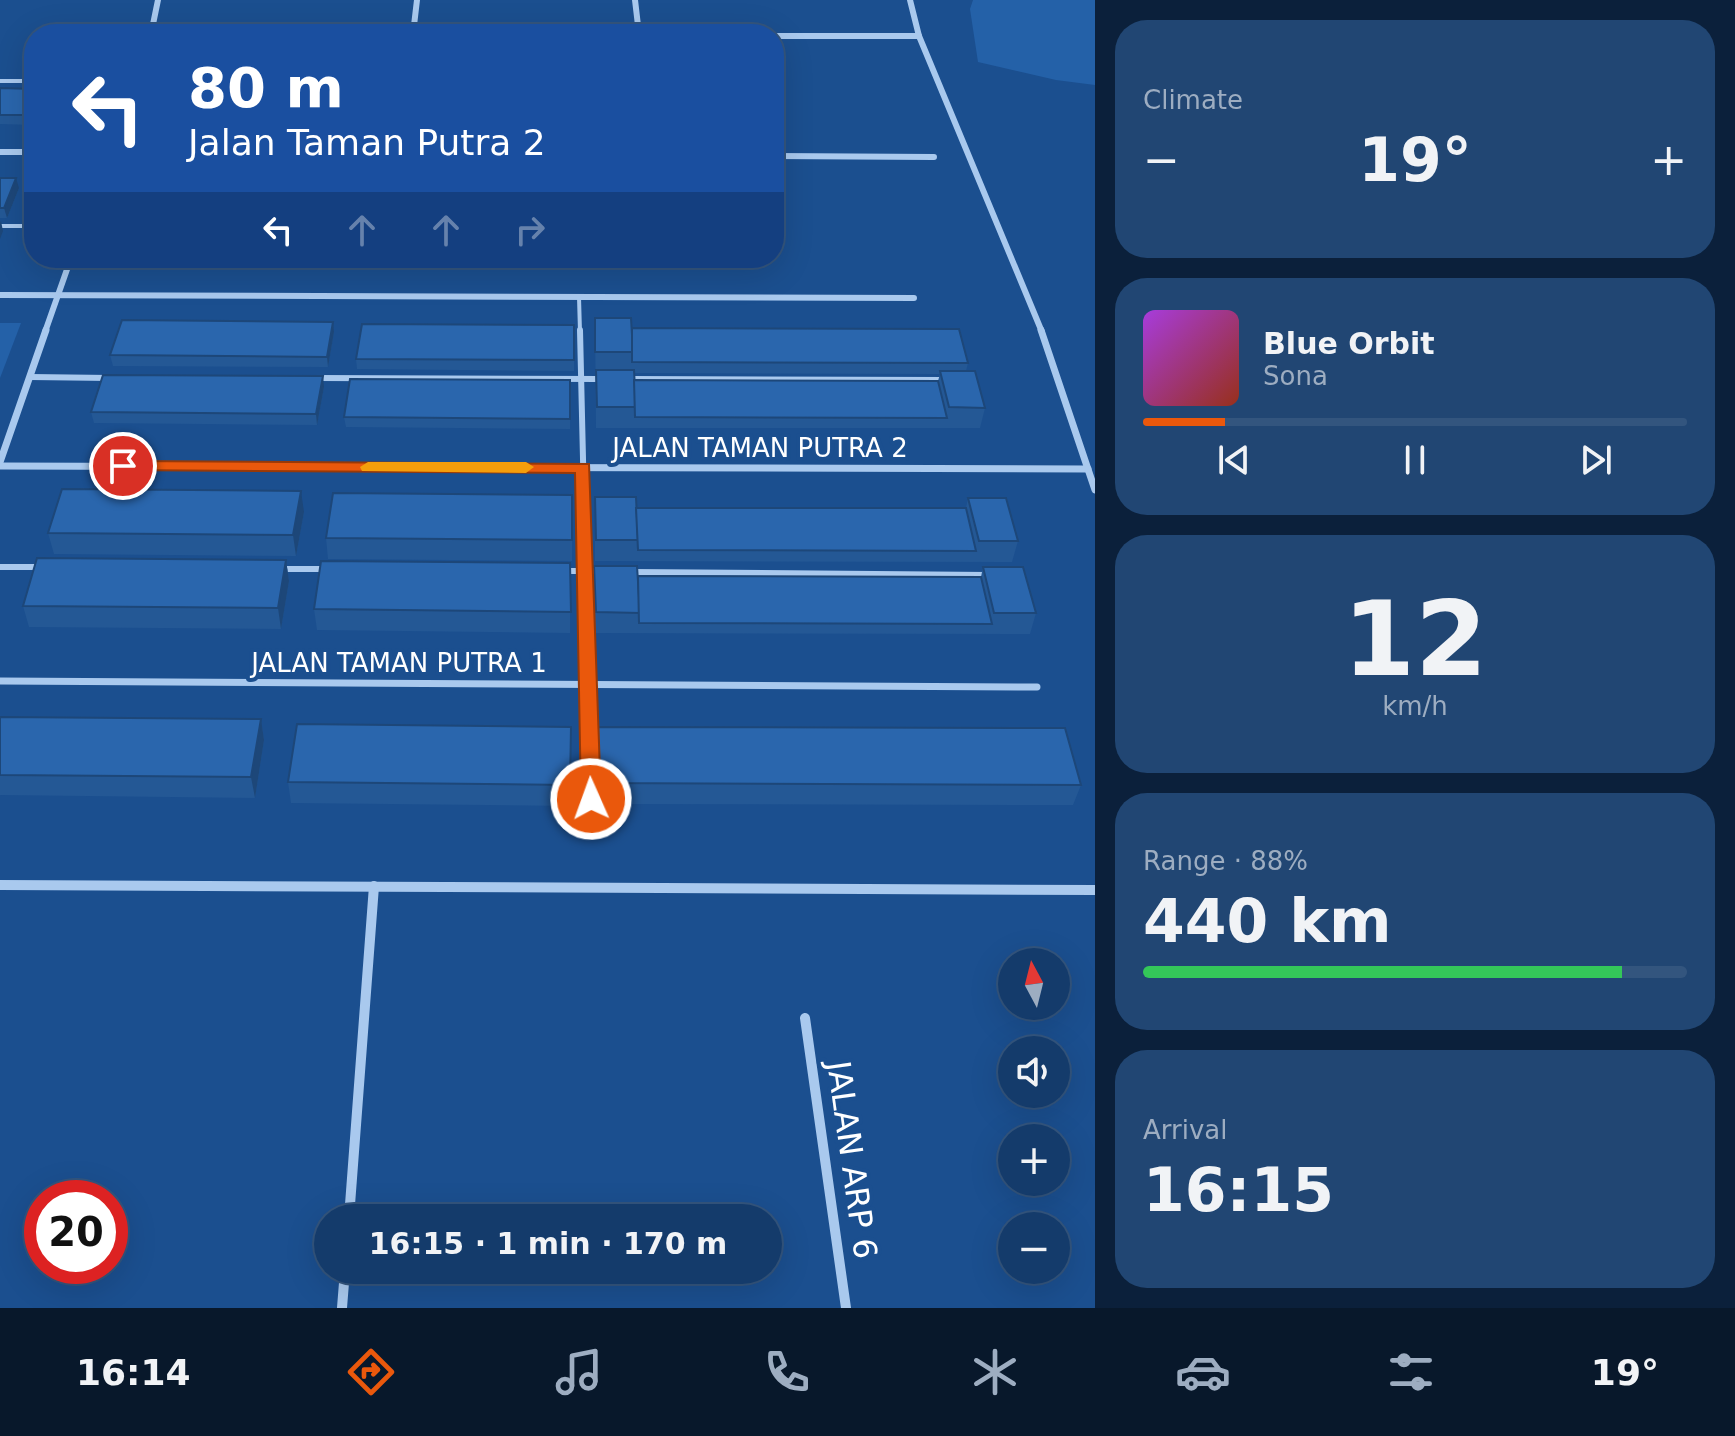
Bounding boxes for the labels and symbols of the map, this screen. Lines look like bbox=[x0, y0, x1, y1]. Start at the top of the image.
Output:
pin bbox=[89, 432, 157, 500]
street label: JALAN TAMAN PUTRA 2 bbox=[610, 433, 908, 463]
street label: JALAN TAMAN PUTRA 1 bbox=[249, 648, 547, 678]
position arrow bbox=[549, 757, 633, 841]
north arrow bbox=[998, 948, 1070, 1020]
street label: JALAN ARP 6 bbox=[819, 1057, 885, 1261]
speed limit sign: 20 bbox=[24, 1180, 128, 1284]

